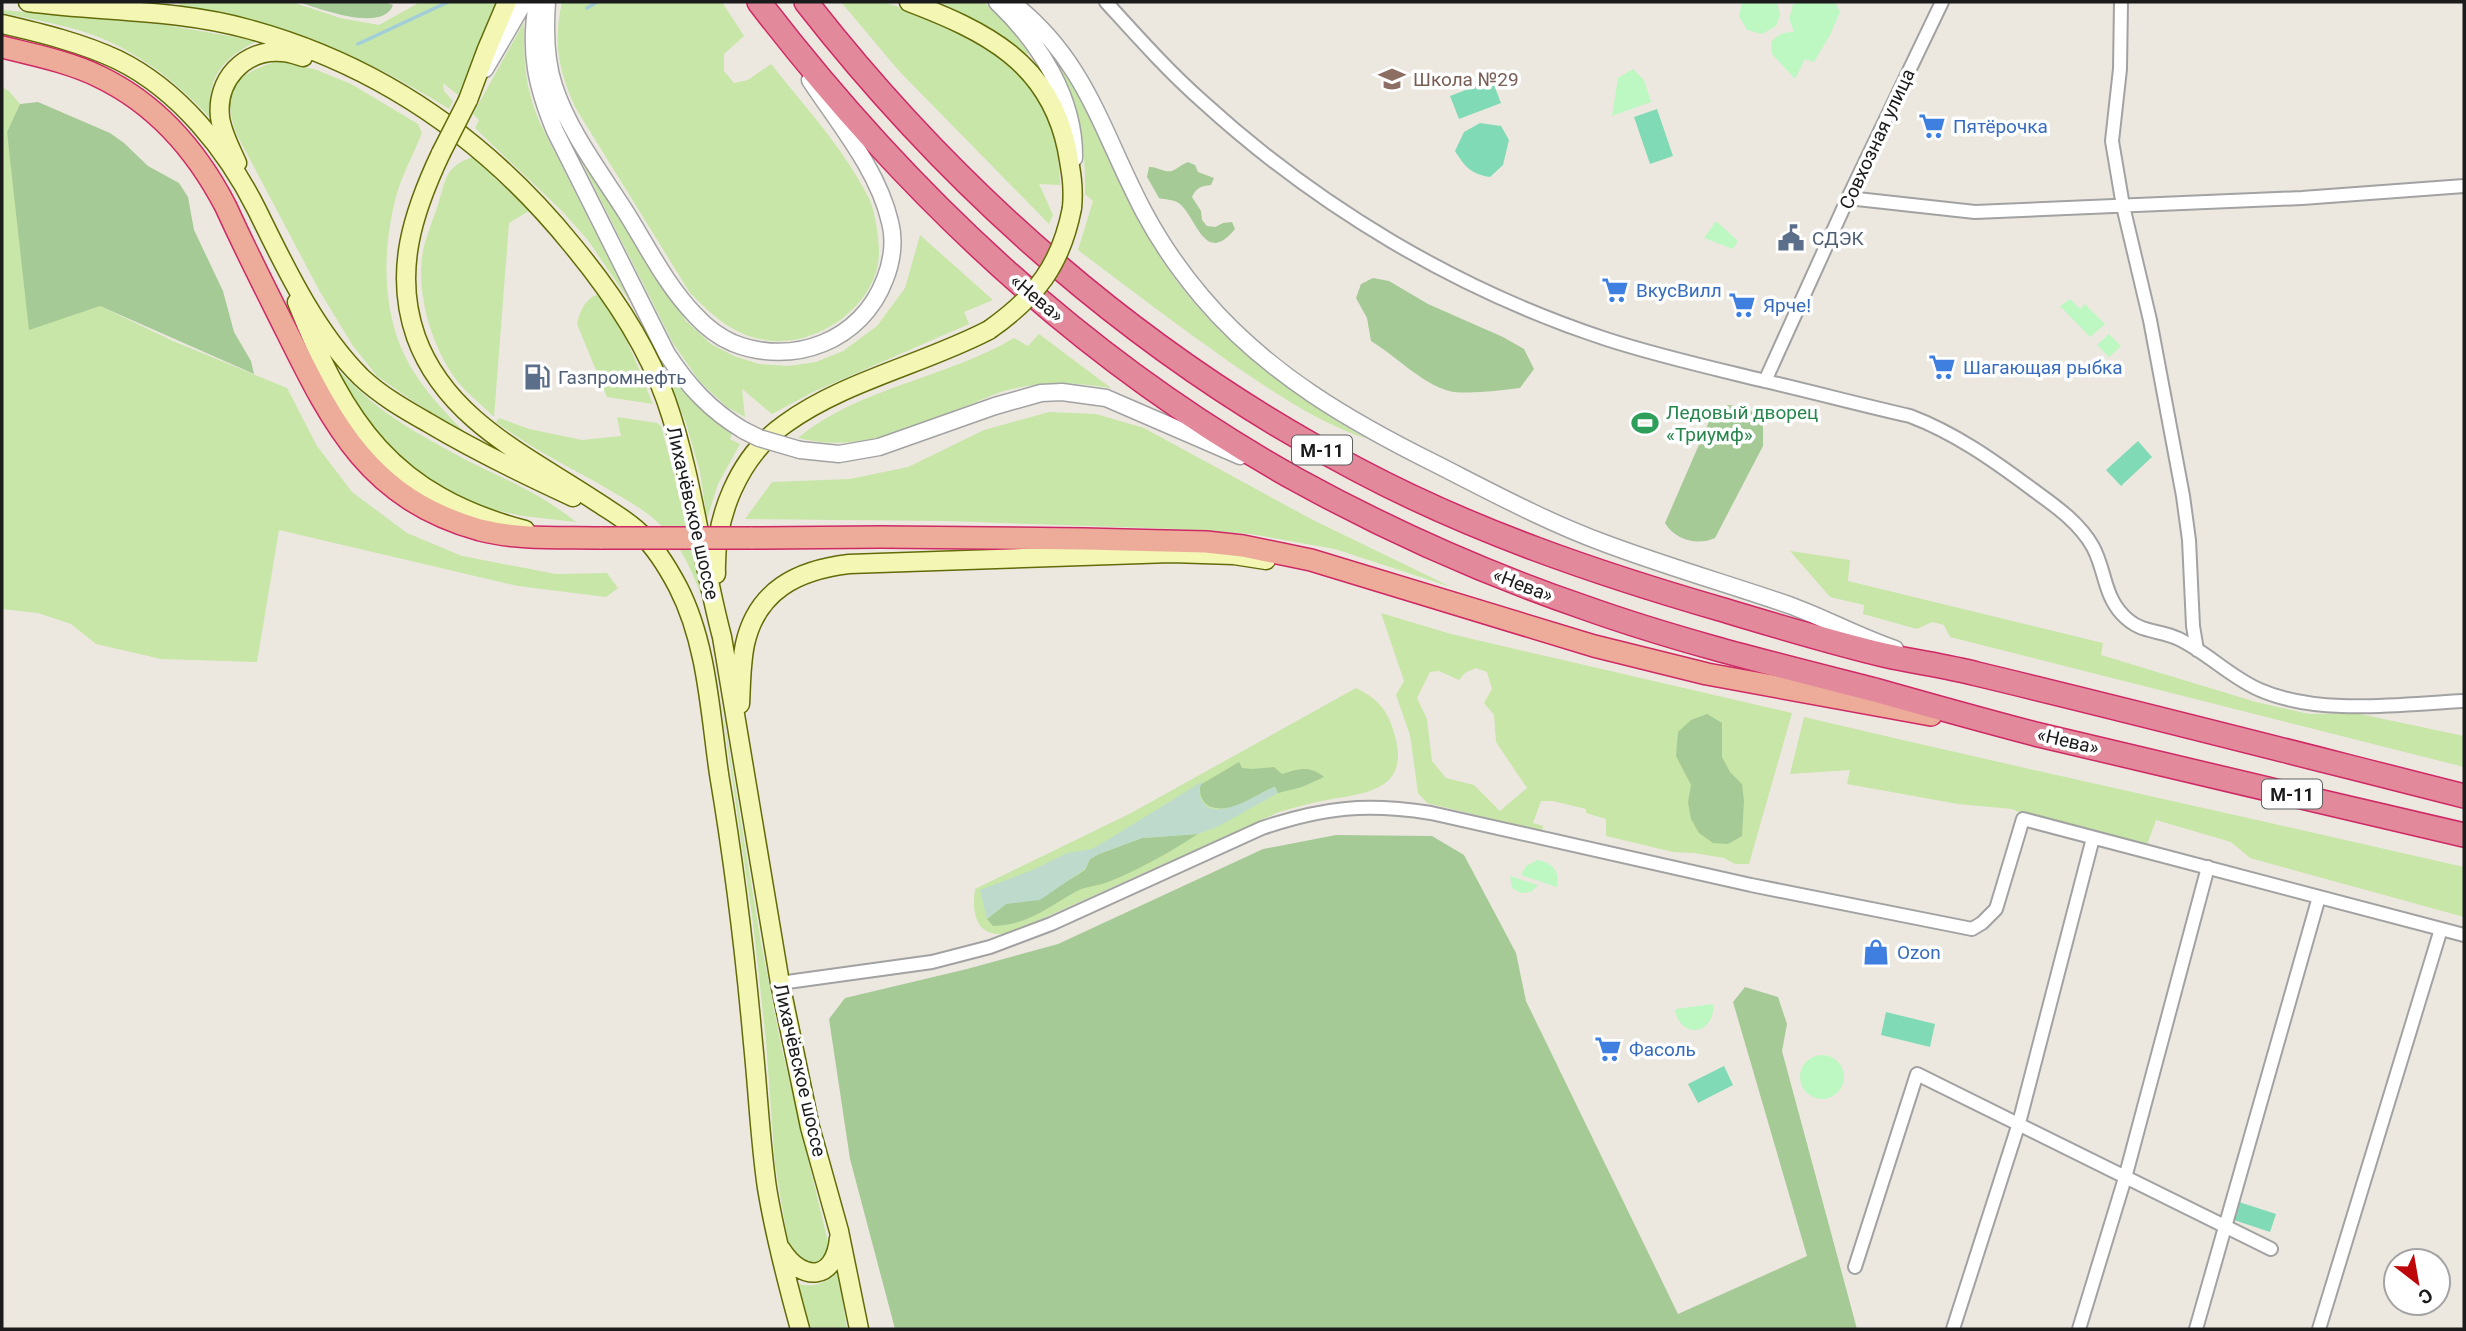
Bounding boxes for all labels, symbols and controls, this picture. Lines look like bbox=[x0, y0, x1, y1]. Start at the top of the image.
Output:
school or university icon: Школа №29 bbox=[1377, 64, 1407, 94]
street label: Совхозная улица bbox=[1834, 65, 1920, 213]
place label: Школа №29 bbox=[1413, 68, 1519, 91]
supermarket icon: Пятёрочка bbox=[1917, 111, 1947, 141]
place label: Пятёрочка bbox=[1953, 115, 2048, 138]
public building icon: СДЭК bbox=[1776, 223, 1806, 253]
place label: СДЭК bbox=[1812, 227, 1864, 250]
street label: «Нева» bbox=[1006, 269, 1068, 327]
supermarket icon: ВкусВилл bbox=[1600, 275, 1630, 305]
place label: ВкусВилл bbox=[1636, 279, 1722, 302]
supermarket icon: Ярче! bbox=[1727, 290, 1757, 320]
place label: Ярче! bbox=[1763, 294, 1811, 317]
supermarket icon: Шагающая рыбка bbox=[1927, 352, 1957, 382]
place label: Шагающая рыбка bbox=[1963, 356, 2123, 379]
fuel station icon: Газпромнефть bbox=[522, 362, 552, 392]
place label: Газпромнефть bbox=[558, 366, 687, 389]
place label: Ледовый дворец «Триумф» bbox=[1666, 401, 1818, 446]
sports icon: Ледовый дворец «Триумф» bbox=[1630, 408, 1660, 438]
street label: Лихачёвское шоссе bbox=[662, 424, 724, 602]
road number: М-11 bbox=[1292, 436, 1352, 464]
street label: «Нева» bbox=[1490, 563, 1556, 607]
street label: «Нева» bbox=[2035, 723, 2101, 759]
road number: М-11 bbox=[2262, 780, 2322, 808]
shop icon: Ozon bbox=[1861, 937, 1891, 967]
place label: Ozon bbox=[1897, 941, 1941, 964]
street label: Лихачёвское шоссе bbox=[769, 981, 831, 1159]
supermarket icon: Фасоль bbox=[1593, 1034, 1623, 1064]
place label: Фасоль bbox=[1629, 1038, 1696, 1061]
north arrow bbox=[2382, 1247, 2452, 1317]
text: С bbox=[2414, 1283, 2437, 1309]

